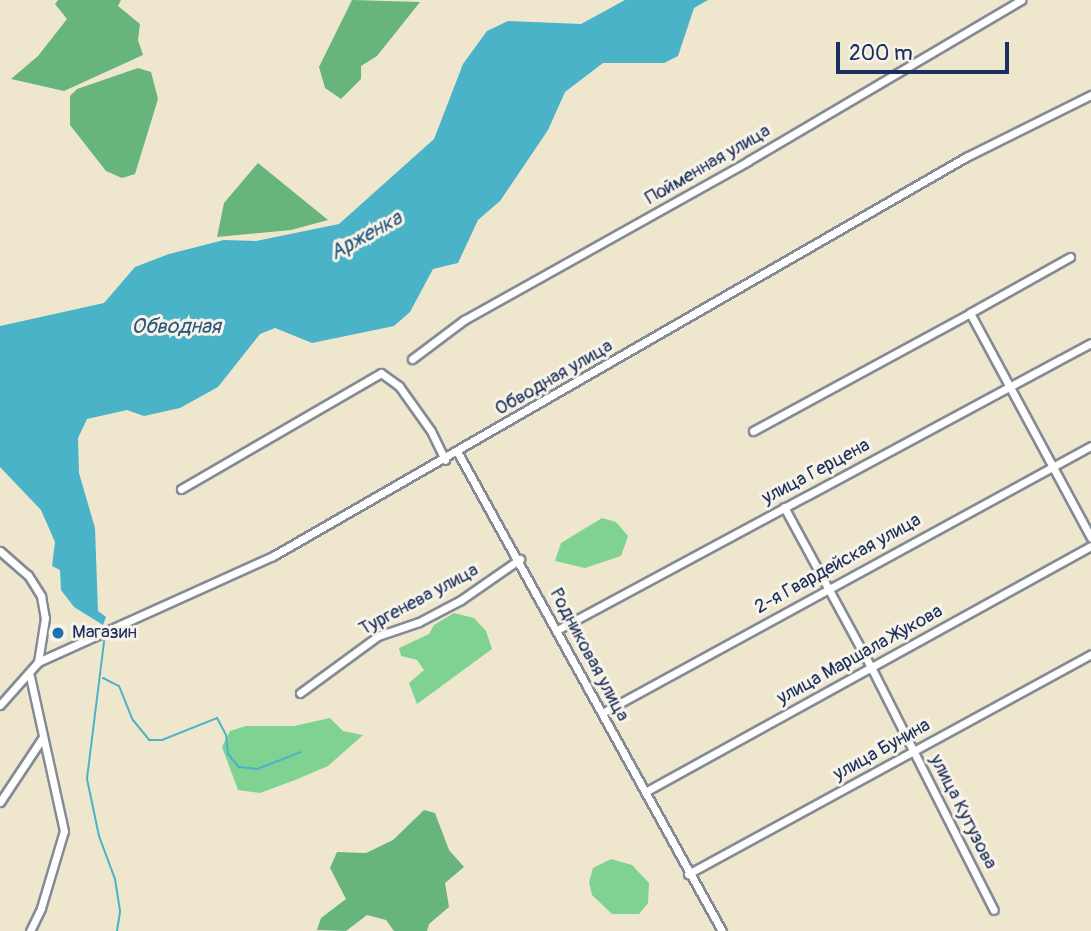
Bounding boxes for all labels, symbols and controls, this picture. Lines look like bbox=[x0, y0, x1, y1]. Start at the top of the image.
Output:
scale bar bbox=[839, 28, 1012, 72]
text: 200 m bbox=[849, 40, 913, 67]
street label: Пойменная улица bbox=[641, 120, 775, 210]
water label: Арженка bbox=[326, 206, 406, 266]
water label: Обводная bbox=[131, 314, 221, 340]
street label: Обводная улица bbox=[491, 335, 617, 421]
street label: улица Герцена bbox=[758, 434, 874, 510]
street label: 2-я Гвардейская улица bbox=[751, 509, 925, 619]
street label: Тургенева улица bbox=[355, 559, 483, 641]
street label: Родниковая улица bbox=[544, 585, 634, 725]
street label: улица Маршала Жукова bbox=[773, 600, 947, 710]
place label: Магазин bbox=[72, 622, 137, 644]
marker: Магазин bbox=[50, 625, 66, 641]
street label: улица Бунина bbox=[830, 714, 934, 786]
street label: улица Кутузова bbox=[924, 751, 1002, 873]

